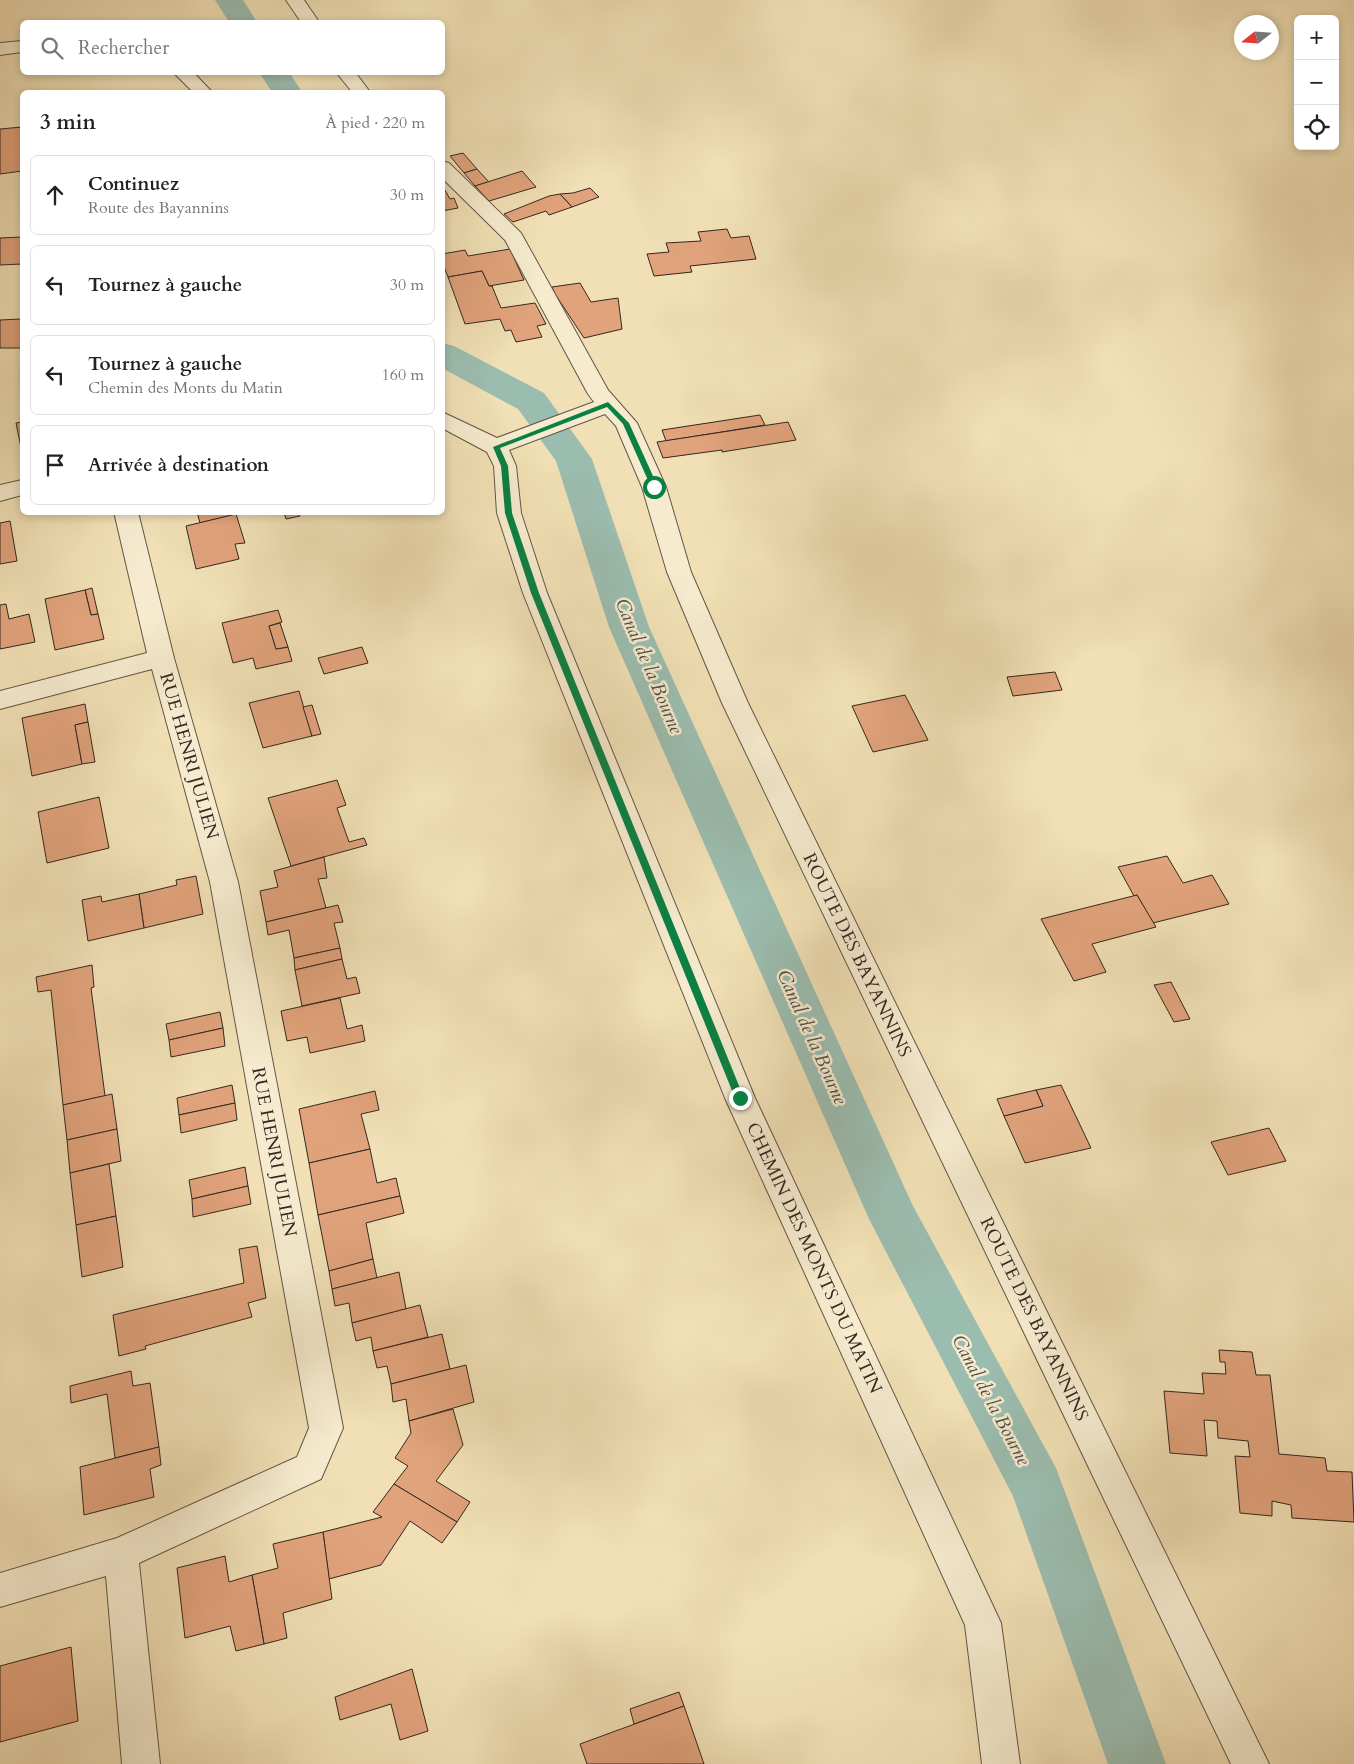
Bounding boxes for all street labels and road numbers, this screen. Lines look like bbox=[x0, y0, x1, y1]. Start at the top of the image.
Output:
street label: RUE HENRI JULIEN bbox=[153, 670, 225, 843]
street label: ROUTE DES BAYANNINS bbox=[797, 849, 917, 1061]
street label: RUE HENRI JULIEN bbox=[245, 1065, 303, 1240]
street label: CHEMIN DES MONTS DU MATIN bbox=[740, 1118, 888, 1398]
street label: ROUTE DES BAYANNINS bbox=[974, 1213, 1094, 1425]

